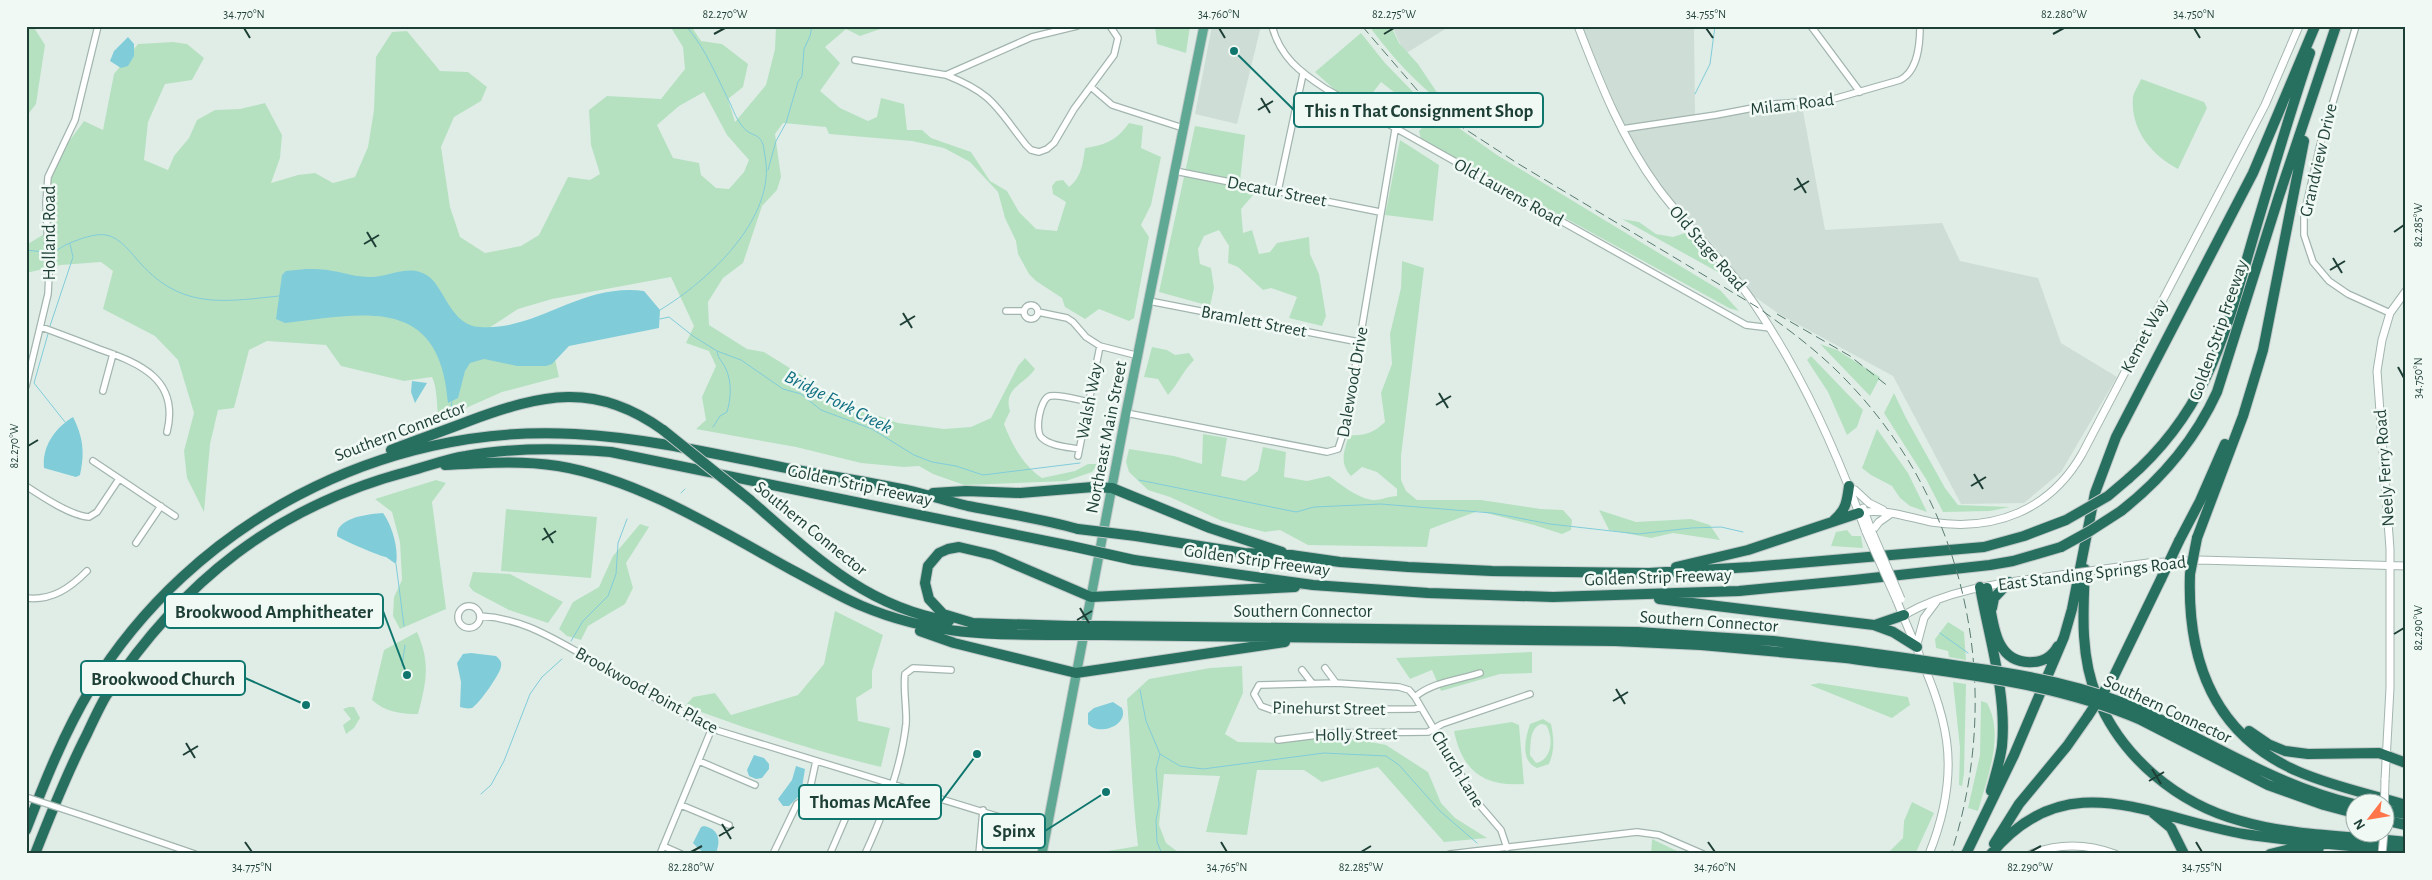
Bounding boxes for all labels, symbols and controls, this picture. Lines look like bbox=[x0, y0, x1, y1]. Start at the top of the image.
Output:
text: 34.770°N bbox=[223, 8, 265, 20]
text: 82.270°W bbox=[702, 8, 748, 20]
text: 34.760°N bbox=[1198, 8, 1240, 20]
text: 82.275°W bbox=[1372, 8, 1416, 20]
text: 34.755°N bbox=[1686, 8, 1726, 20]
text: 82.280°W bbox=[2041, 8, 2087, 20]
text: 34.750°N bbox=[2173, 8, 2215, 20]
street label: Milam Road bbox=[1749, 91, 1835, 119]
callout: This n That Consignment Shop bbox=[1294, 93, 1543, 127]
text: This n That Consignment Shop bbox=[1305, 102, 1534, 121]
street label: Grandview Drive bbox=[2297, 102, 2341, 219]
street label: Old Laurens Road bbox=[1451, 155, 1566, 230]
street label: Decatur Street bbox=[1226, 174, 1328, 210]
street label: Holland Road bbox=[41, 185, 59, 281]
text: 82.285°W bbox=[2412, 202, 2424, 247]
street label: Old Stage Road bbox=[1665, 203, 1749, 295]
street label: Golden Strip Freeway bbox=[2186, 257, 2252, 403]
street label: Kemet Way bbox=[2118, 297, 2172, 376]
street label: Bramlett Street bbox=[1199, 303, 1308, 341]
street label: Dalewood Drive bbox=[1334, 325, 1372, 439]
text: 34.750°N bbox=[2412, 357, 2424, 399]
street label: Northeast Main Street bbox=[1083, 359, 1131, 515]
street label: Walsh Way bbox=[1074, 361, 1106, 441]
water label: Bridge Fork Creek bbox=[782, 367, 895, 438]
street label: Southern Connector bbox=[332, 399, 469, 465]
street label: Neely Ferry Road bbox=[2372, 409, 2398, 527]
text: 82.270°W bbox=[8, 423, 20, 469]
street label: Golden Strip Freeway bbox=[786, 462, 934, 510]
street label: Southern Connector bbox=[751, 478, 870, 580]
street label: Golden Strip Freeway bbox=[1183, 542, 1331, 580]
street label: East Standing Springs Road bbox=[1997, 554, 2187, 594]
street label: Golden Strip Freeway bbox=[1584, 566, 1732, 590]
callout: Brookwood Amphitheater bbox=[165, 594, 383, 628]
text: Brookwood Amphitheater bbox=[175, 603, 374, 622]
street label: Southern Connector bbox=[1234, 603, 1373, 621]
text: 82.290°W bbox=[2412, 605, 2424, 651]
street label: Southern Connector bbox=[1639, 608, 1779, 636]
street label: Brookwood Point Place bbox=[572, 644, 721, 738]
callout: Brookwood Church bbox=[81, 661, 245, 695]
text: Brookwood Church bbox=[91, 670, 235, 689]
street label: Southern Connector bbox=[2101, 672, 2234, 747]
street label: Pinehurst Street bbox=[1272, 699, 1386, 719]
street label: Holly Street bbox=[1315, 725, 1398, 745]
street label: Church Lane bbox=[1427, 728, 1487, 811]
callout: Thomas McAfee bbox=[799, 785, 941, 819]
north arrow bbox=[2344, 792, 2394, 842]
text: Thomas McAfee bbox=[809, 793, 931, 812]
callout: Spinx bbox=[982, 814, 1045, 848]
text: N bbox=[2351, 816, 2368, 832]
text: Spinx bbox=[992, 822, 1036, 841]
text: 34.775°N bbox=[232, 861, 272, 873]
text: 82.280°W bbox=[668, 861, 714, 873]
text: 34.765°N bbox=[1207, 861, 1247, 873]
text: 82.285°W bbox=[1339, 861, 1384, 873]
text: 34.760°N bbox=[1694, 861, 1736, 873]
text: 82.290°W bbox=[2007, 861, 2053, 873]
text: 34.755°N bbox=[2182, 861, 2222, 873]

